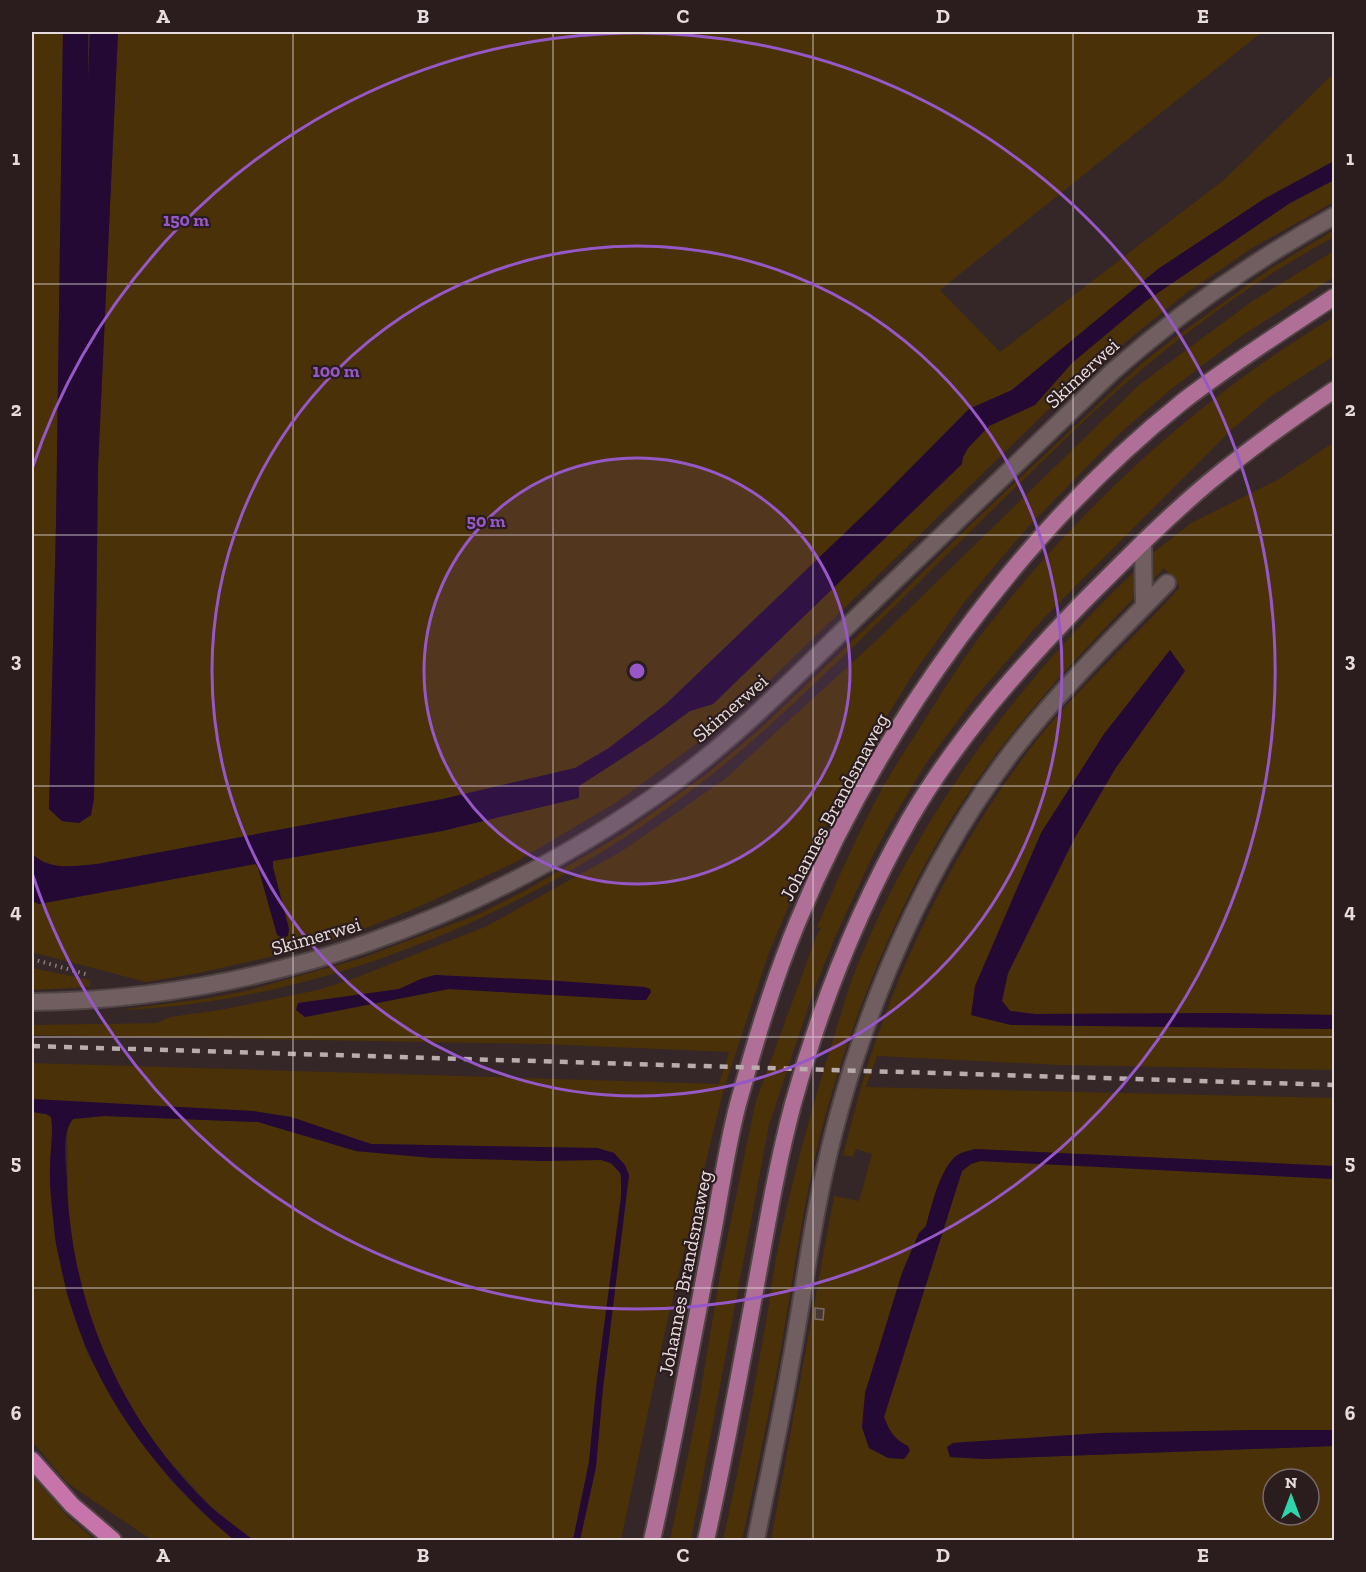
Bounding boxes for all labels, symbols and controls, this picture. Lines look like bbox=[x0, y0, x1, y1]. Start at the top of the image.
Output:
text: A bbox=[156, 4, 170, 28]
text: B bbox=[417, 4, 429, 28]
text: C bbox=[677, 4, 690, 28]
text: D bbox=[936, 4, 950, 28]
text: E bbox=[1197, 4, 1209, 28]
text: 1 bbox=[12, 146, 20, 170]
text: 1 bbox=[1346, 146, 1354, 170]
text: 150 m bbox=[163, 209, 209, 231]
street label: Skimerwei bbox=[1040, 333, 1124, 413]
text: 100 m bbox=[312, 360, 360, 382]
text: 2 bbox=[11, 397, 22, 421]
text: 2 bbox=[1345, 397, 1356, 421]
text: 50 m bbox=[467, 510, 506, 532]
text: 3 bbox=[11, 648, 22, 672]
text: 3 bbox=[1345, 648, 1356, 672]
centre of rings bbox=[627, 661, 647, 681]
street label: Skimerwei bbox=[687, 669, 773, 747]
street label: Johannes Brandsmaweg bbox=[774, 709, 894, 905]
text: 4 bbox=[10, 899, 22, 923]
text: 4 bbox=[1344, 899, 1356, 923]
street label: Skimerwei bbox=[269, 912, 364, 960]
text: 5 bbox=[11, 1150, 21, 1174]
text: 5 bbox=[1345, 1150, 1355, 1174]
street label: Johannes Brandsmaweg bbox=[653, 1168, 717, 1378]
text: 6 bbox=[11, 1401, 22, 1425]
text: 6 bbox=[1345, 1401, 1356, 1425]
north arrow bbox=[1261, 1467, 1321, 1527]
text: N bbox=[1285, 1473, 1297, 1492]
text: A bbox=[156, 1543, 170, 1567]
text: B bbox=[417, 1543, 429, 1567]
text: C bbox=[677, 1543, 690, 1567]
text: D bbox=[936, 1543, 950, 1567]
text: E bbox=[1197, 1543, 1209, 1567]

